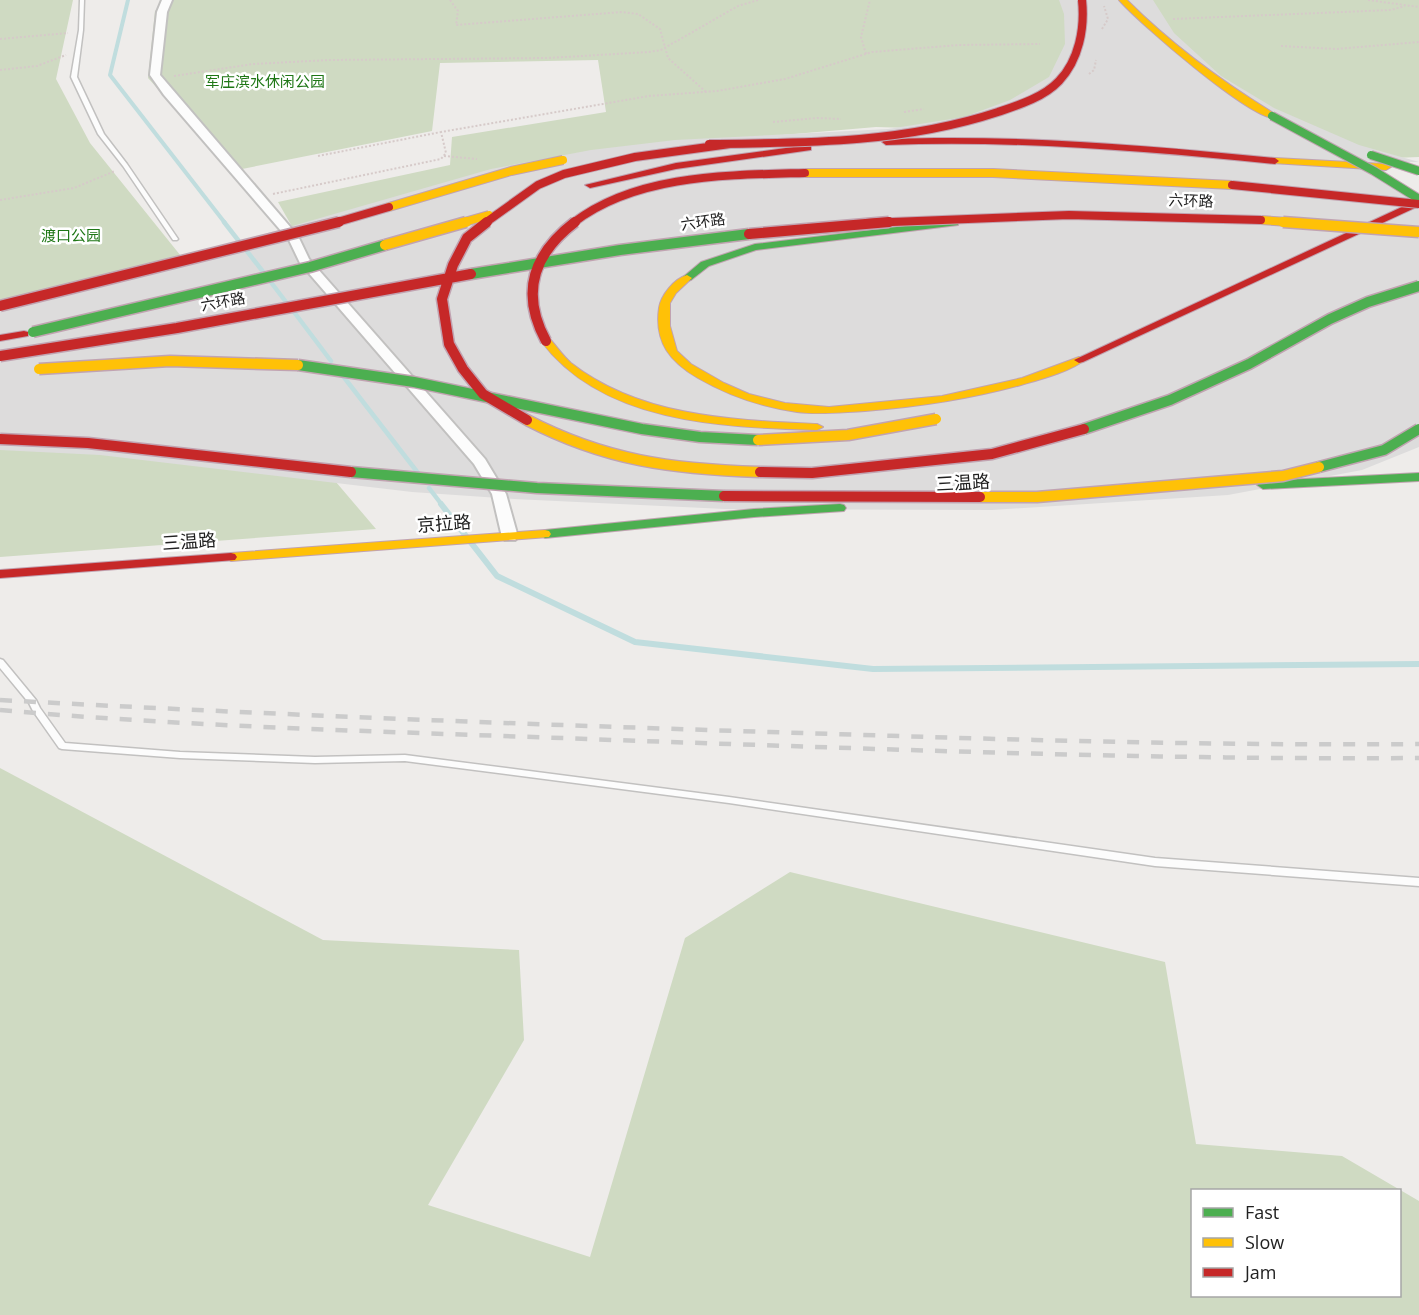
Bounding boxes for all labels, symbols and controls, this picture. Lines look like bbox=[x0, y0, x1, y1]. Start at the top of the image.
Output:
park label: 军庄滨水休闲公园 bbox=[205, 71, 325, 91]
street label: 六环路 bbox=[1168, 189, 1214, 211]
street label: 六环路 bbox=[679, 208, 727, 234]
park label: 渡口公园 bbox=[41, 225, 101, 245]
street label: 六环路 bbox=[199, 287, 247, 315]
street label: 三温路 bbox=[935, 469, 991, 495]
street label: 京拉路 bbox=[416, 509, 472, 537]
street label: 三温路 bbox=[161, 527, 217, 555]
legend bbox=[1191, 1189, 1401, 1297]
text: Fast bbox=[1245, 1200, 1279, 1224]
text: Slow bbox=[1245, 1230, 1284, 1254]
text: Jam bbox=[1243, 1260, 1277, 1284]

